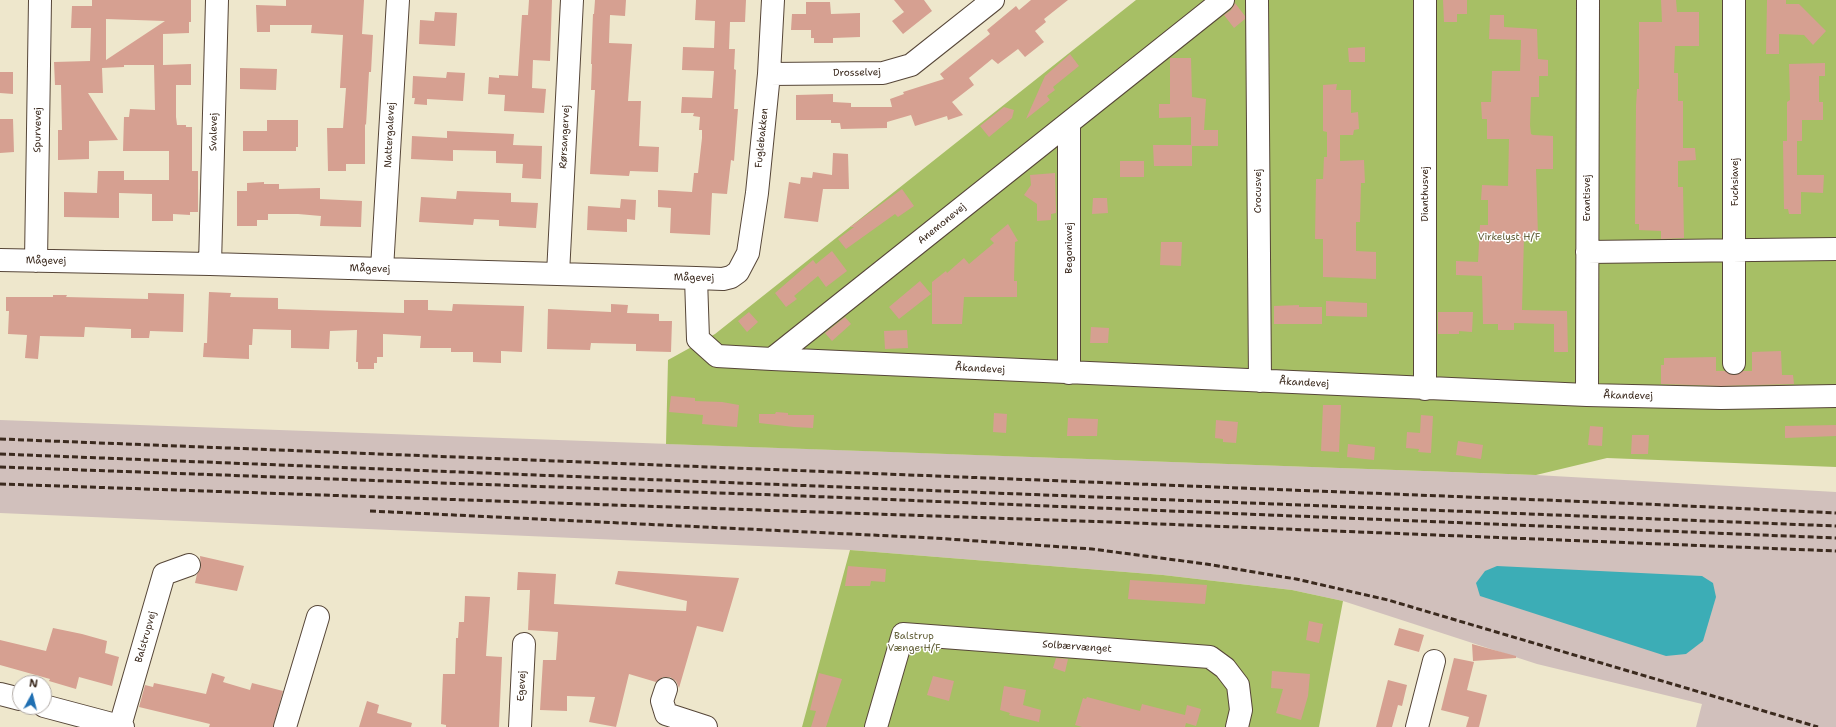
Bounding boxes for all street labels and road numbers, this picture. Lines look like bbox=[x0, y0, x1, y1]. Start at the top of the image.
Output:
street label: Drosselvej bbox=[833, 67, 881, 79]
street label: Nattergalevej bbox=[382, 102, 398, 168]
street label: Rørsangervej bbox=[557, 105, 573, 169]
street label: Spurvevej bbox=[32, 107, 44, 153]
street label: Fuglebakken bbox=[753, 107, 771, 169]
street label: Svalevej bbox=[208, 113, 220, 151]
street label: Fuchsiavej bbox=[1729, 158, 1741, 206]
street label: Dianthusvej bbox=[1419, 166, 1431, 222]
street label: Crocusvej bbox=[1252, 169, 1264, 213]
street label: Erantisvej bbox=[1581, 174, 1593, 222]
street label: Anemonevej bbox=[916, 201, 968, 247]
street label: Begoniavej bbox=[1063, 222, 1075, 274]
street label: Mågevej bbox=[26, 255, 66, 267]
street label: Mågevej bbox=[349, 262, 391, 276]
street label: Mågevej bbox=[674, 272, 714, 284]
street label: Åkandevej bbox=[955, 362, 1005, 376]
street label: Åkandevej bbox=[1279, 376, 1329, 390]
street label: Åkandevej bbox=[1603, 390, 1653, 402]
street label: Balstrupvej bbox=[133, 610, 159, 664]
street label: Solbærvænget bbox=[1042, 639, 1112, 655]
street label: Egevej bbox=[515, 670, 529, 702]

